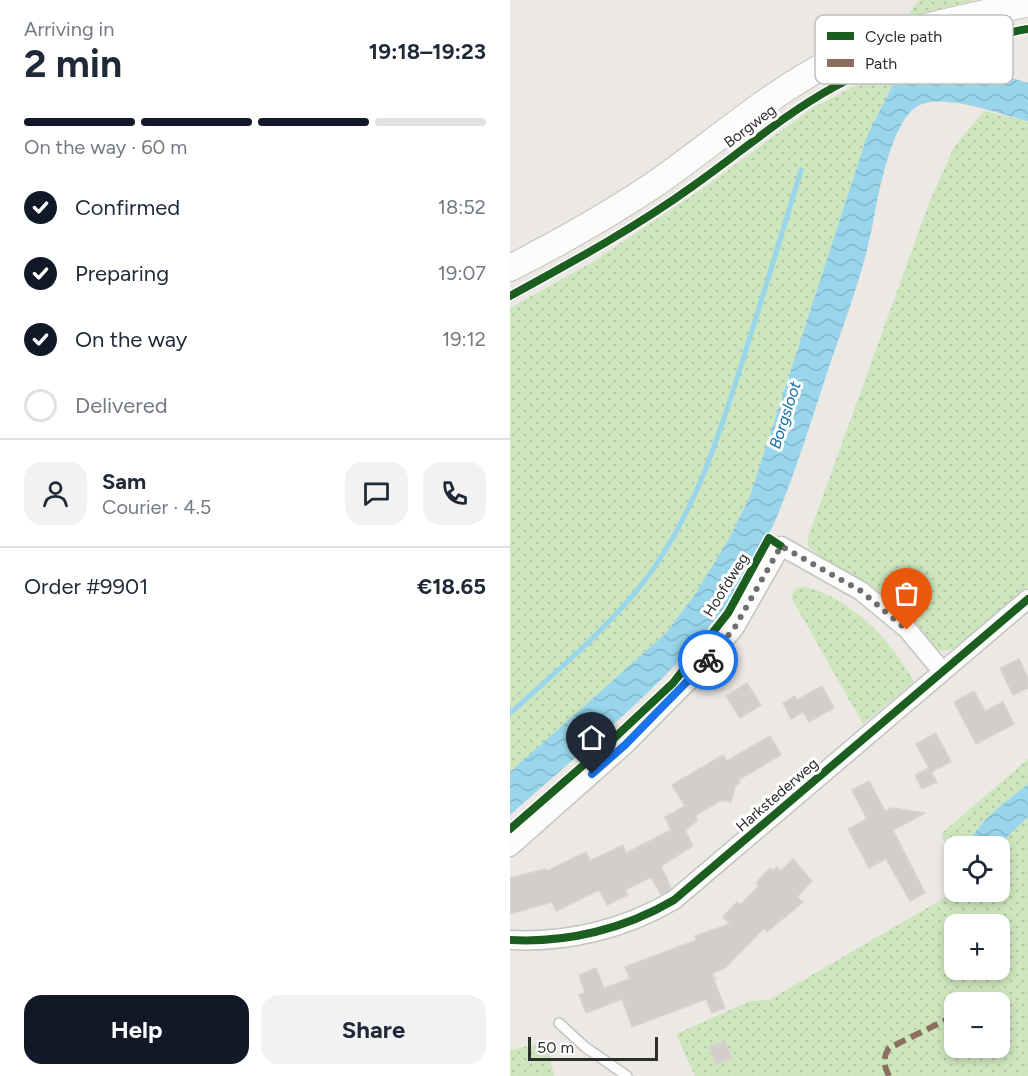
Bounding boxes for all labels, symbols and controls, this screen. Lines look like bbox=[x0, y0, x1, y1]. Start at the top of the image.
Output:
legend bbox=[815, 15, 1013, 84]
text: Arriving in bbox=[24, 17, 114, 41]
text: Cycle path bbox=[865, 27, 942, 46]
text: 19:18–19:23 bbox=[369, 38, 486, 65]
text: 2 min bbox=[24, 40, 122, 87]
text: Path bbox=[865, 54, 897, 73]
street label: Borgweg bbox=[720, 101, 780, 151]
text: On the way · 60 m bbox=[24, 135, 187, 159]
icon: check bbox=[24, 191, 57, 224]
text: Confirmed bbox=[75, 194, 180, 221]
text: 18:52 bbox=[438, 195, 486, 219]
icon: check bbox=[24, 257, 57, 290]
text: Preparing bbox=[75, 260, 169, 287]
text: 19:07 bbox=[438, 261, 486, 285]
icon: check bbox=[24, 323, 57, 356]
text: On the way bbox=[75, 326, 187, 353]
text: 19:12 bbox=[442, 327, 486, 351]
water label: Borgsloot bbox=[765, 378, 805, 451]
text: Delivered bbox=[75, 392, 168, 419]
button: person bbox=[24, 462, 87, 525]
button: chat bbox=[345, 462, 408, 525]
button: phone bbox=[423, 462, 486, 525]
text: Sam bbox=[102, 468, 146, 495]
text: Courier · 4.5 bbox=[102, 495, 211, 519]
street label: Hoofdweg bbox=[699, 550, 753, 620]
pin bbox=[881, 568, 932, 630]
text: Order #9901 bbox=[24, 573, 148, 600]
text: €18.65 bbox=[417, 573, 486, 600]
icon: bag bbox=[890, 577, 923, 610]
courier bbox=[678, 630, 738, 690]
icon: bike bbox=[692, 644, 725, 677]
pin bbox=[566, 712, 617, 774]
icon: home bbox=[575, 721, 608, 754]
street label: Harkstederweg bbox=[732, 755, 822, 835]
map controls bbox=[944, 836, 1010, 1058]
button: locate bbox=[944, 836, 1010, 902]
button: + bbox=[944, 914, 1010, 980]
button: − bbox=[944, 992, 1010, 1058]
button: Help bbox=[24, 995, 249, 1064]
button: Share bbox=[261, 995, 486, 1064]
scale bar bbox=[528, 1034, 658, 1062]
text: 50 m bbox=[537, 1038, 574, 1057]

